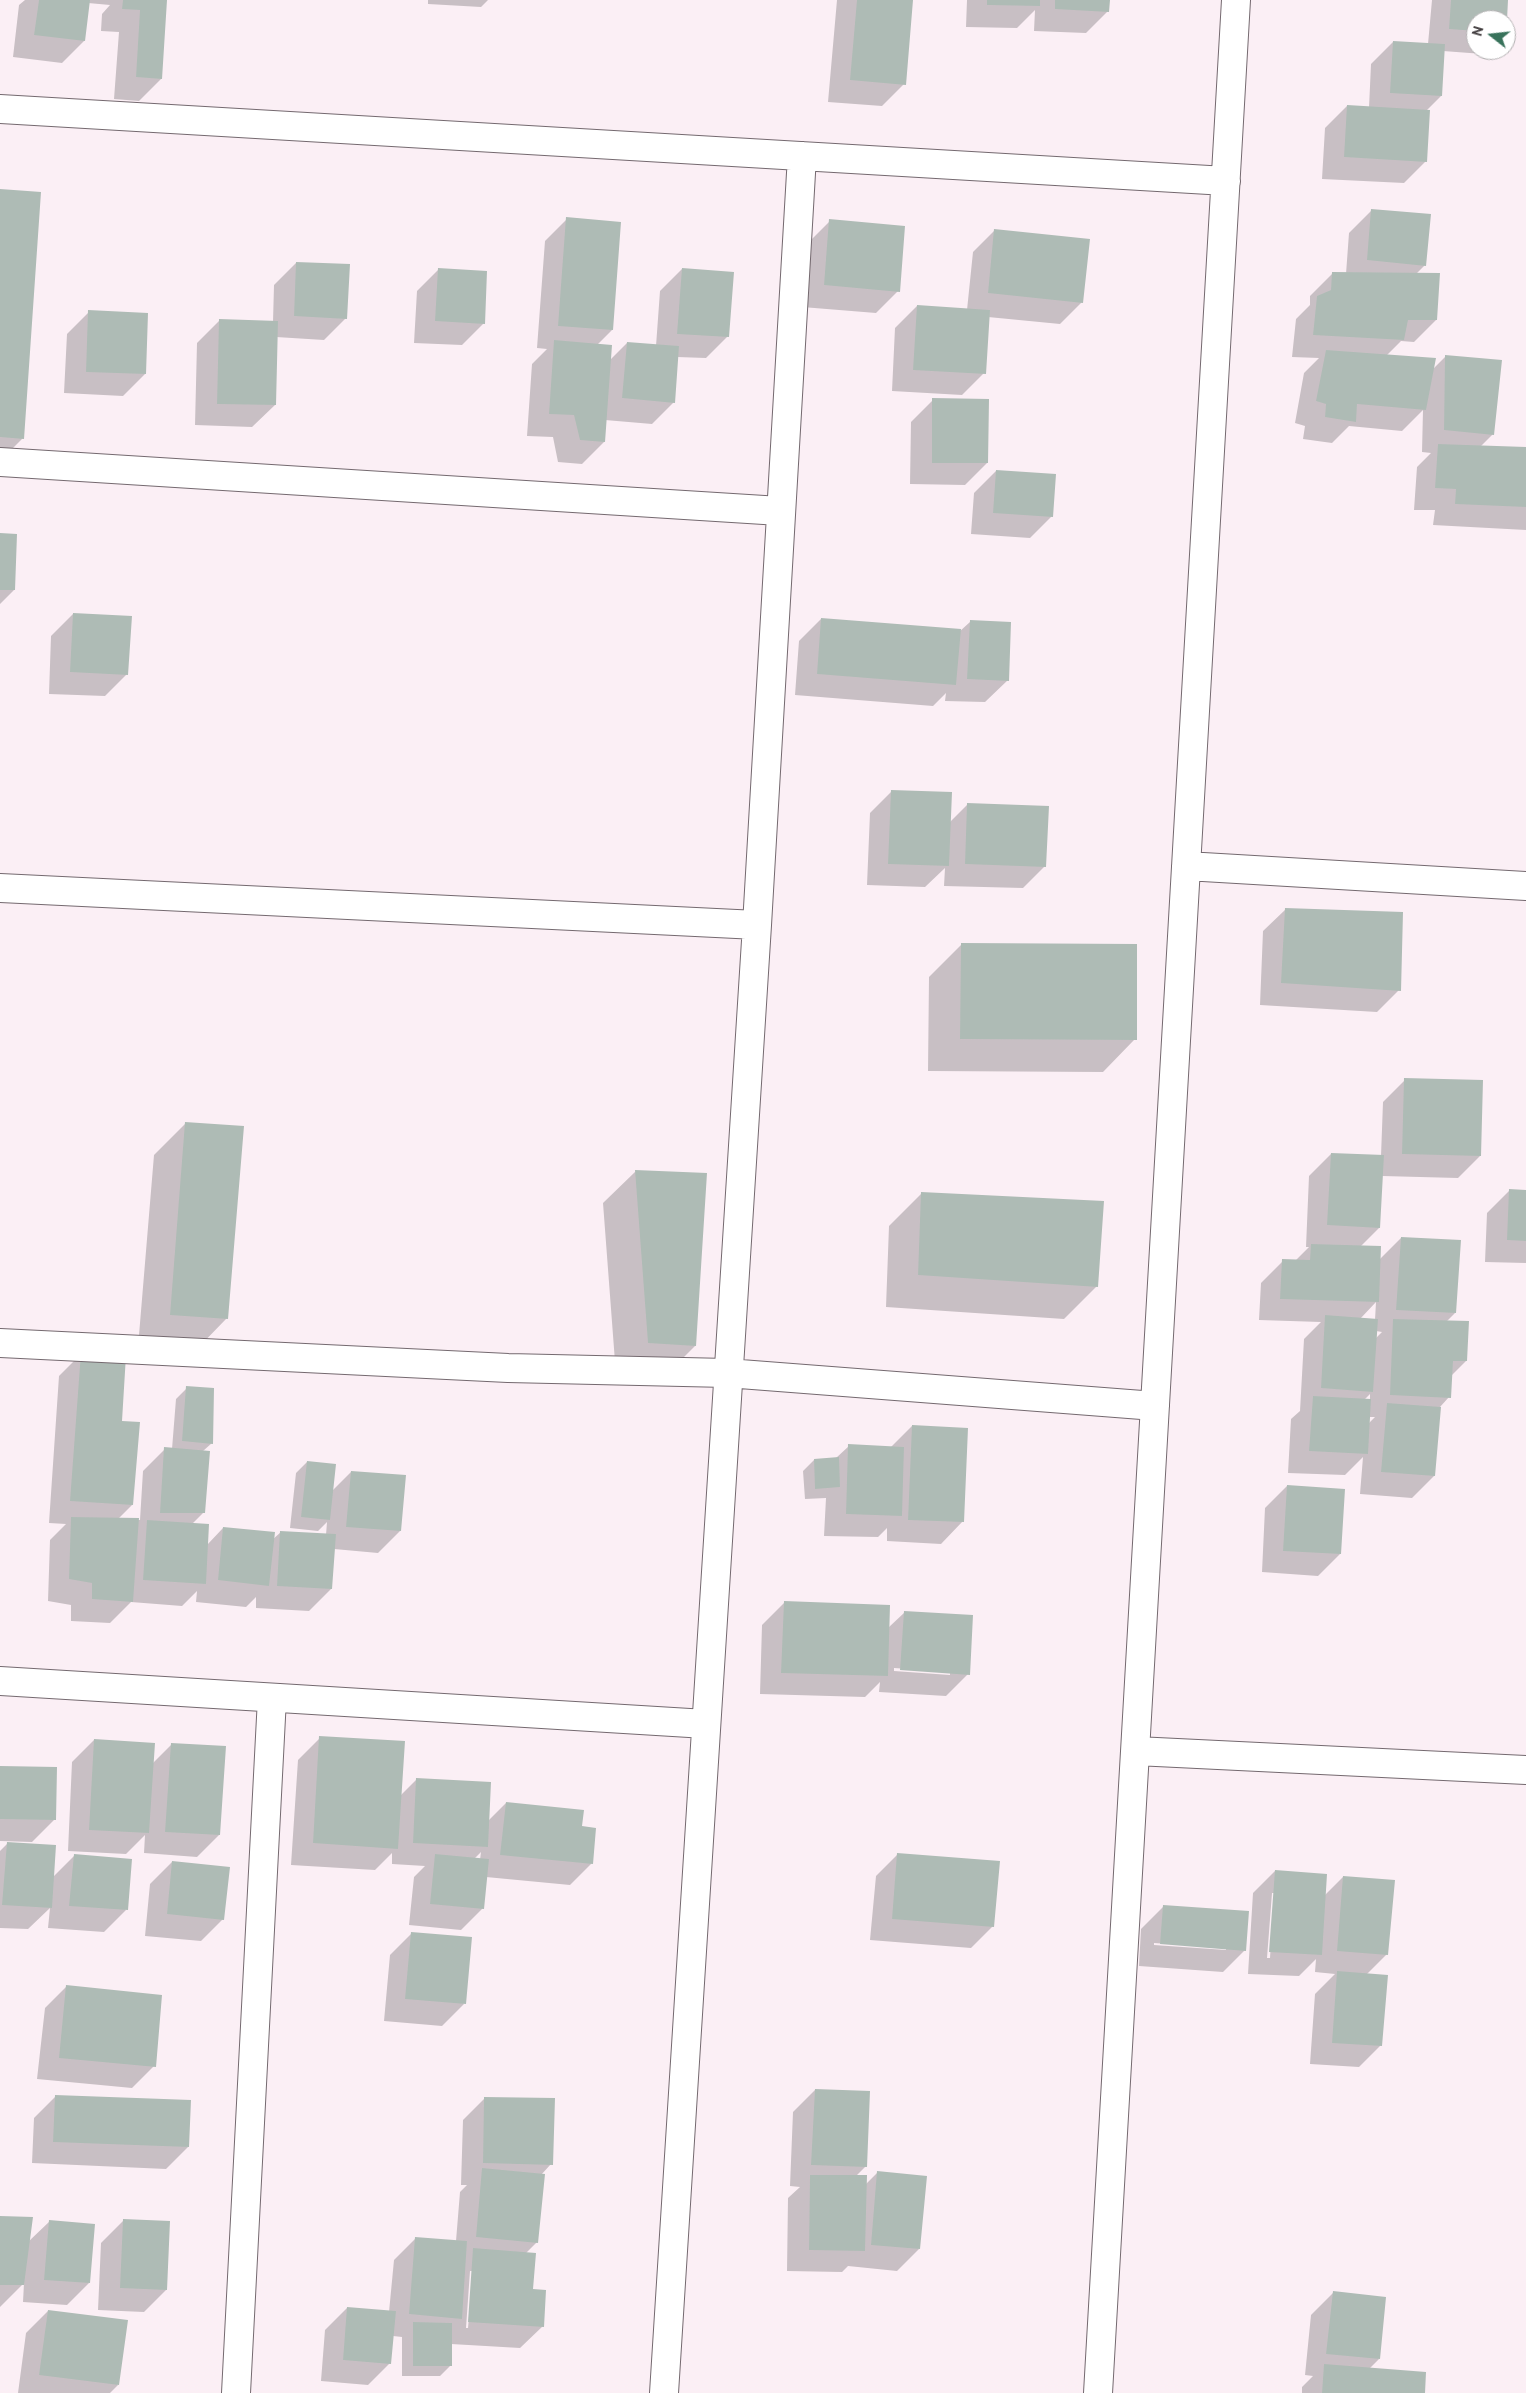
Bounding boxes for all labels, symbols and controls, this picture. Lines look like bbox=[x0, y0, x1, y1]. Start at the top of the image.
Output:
north arrow bbox=[1466, 10, 1516, 60]
text: N bbox=[1468, 24, 1487, 38]

